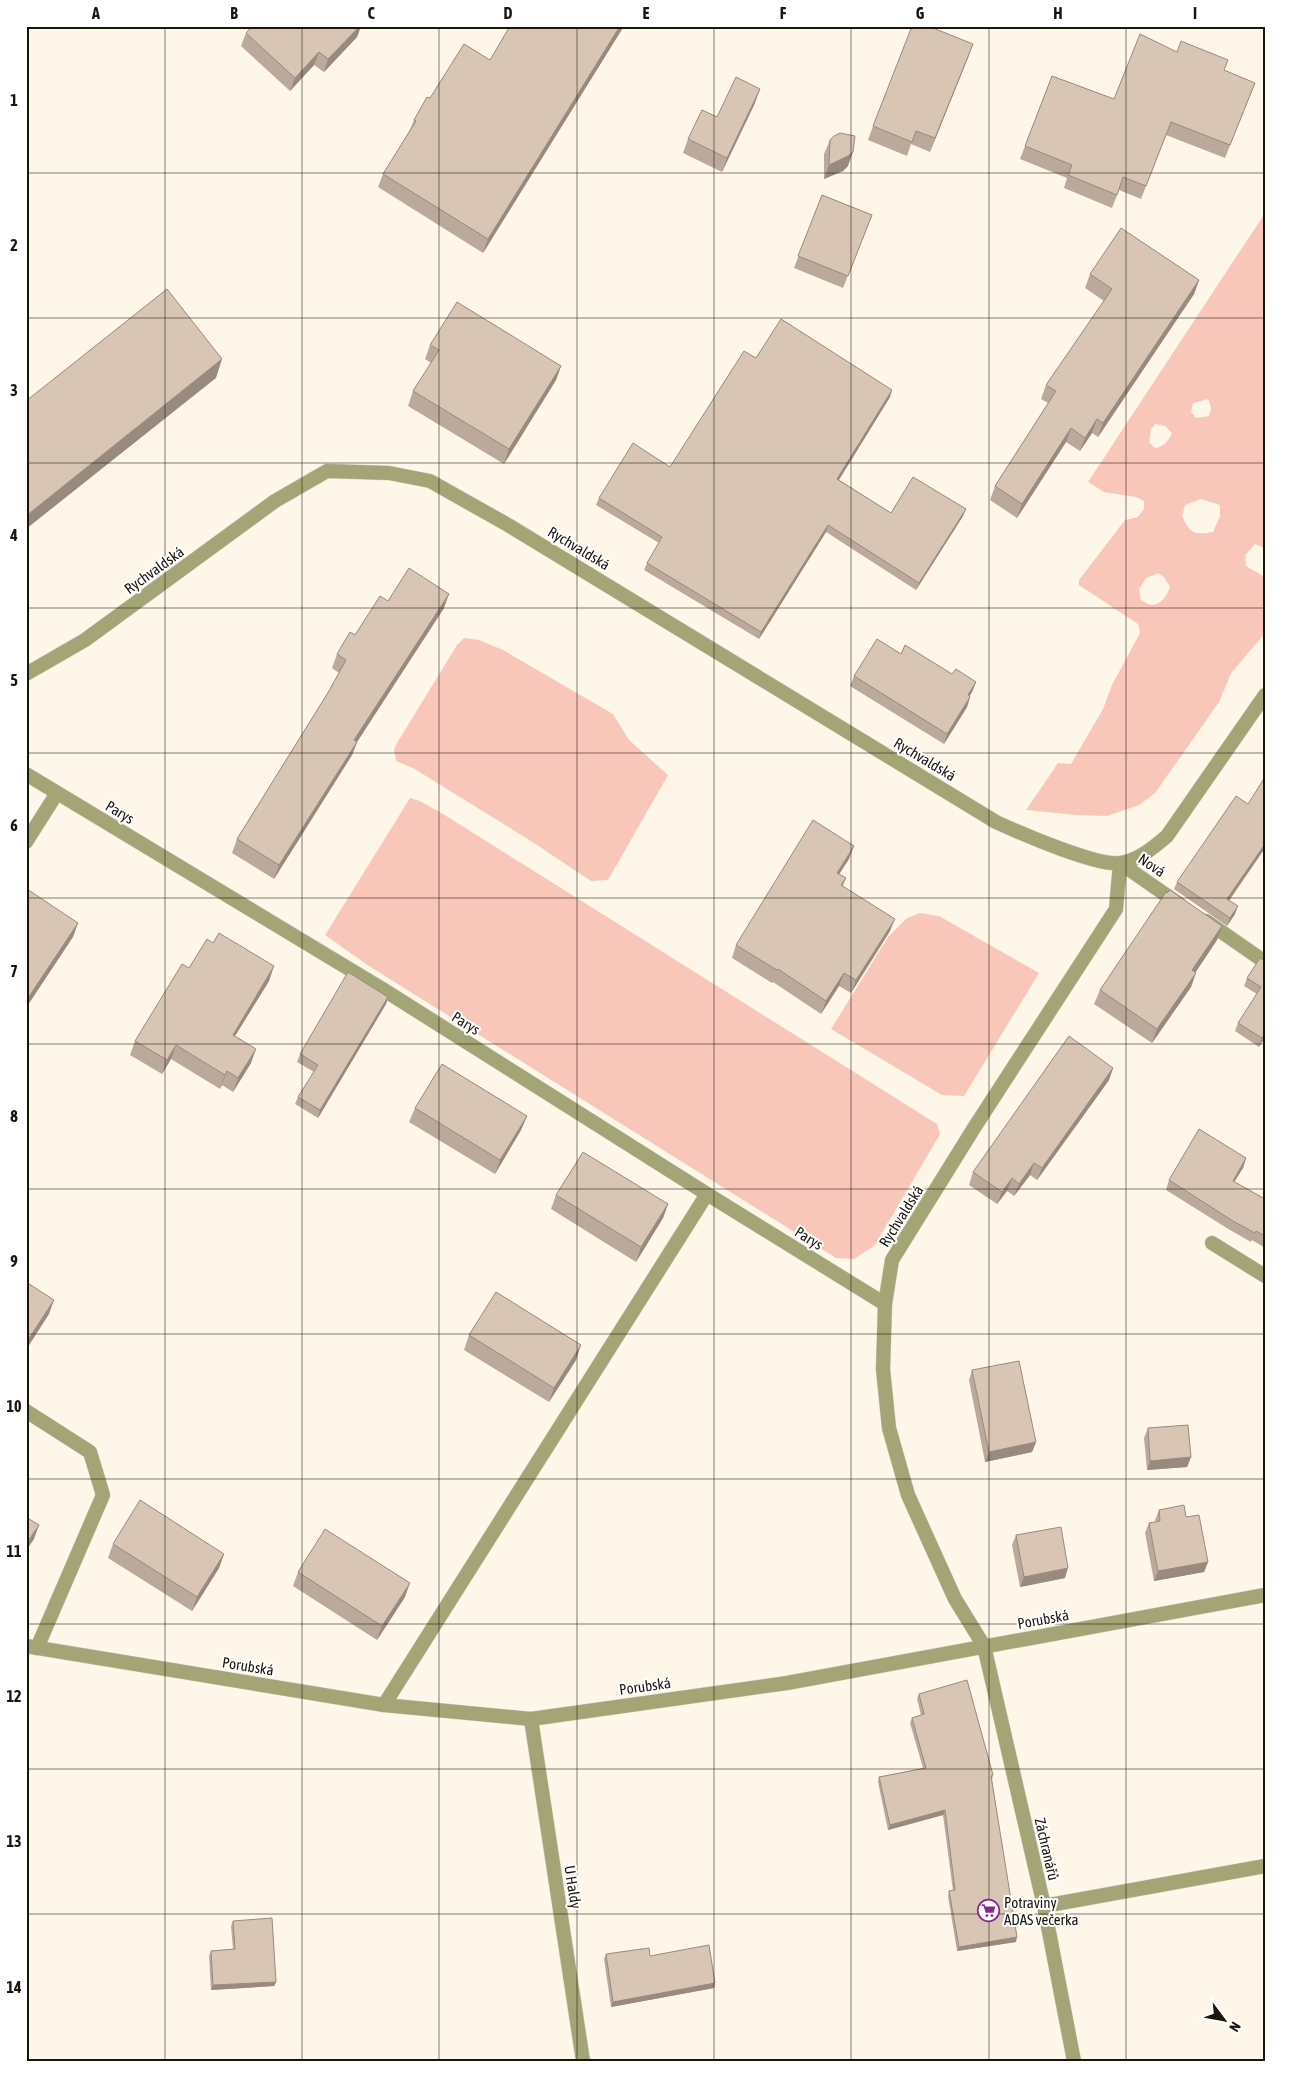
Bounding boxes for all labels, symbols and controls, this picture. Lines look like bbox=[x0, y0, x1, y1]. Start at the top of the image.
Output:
text: A bbox=[91, 4, 100, 22]
text: B bbox=[230, 4, 238, 22]
text: C bbox=[367, 4, 375, 22]
text: D bbox=[504, 4, 513, 22]
text: E bbox=[643, 4, 650, 22]
text: F bbox=[780, 4, 787, 22]
text: G bbox=[916, 4, 925, 22]
text: H bbox=[1053, 4, 1063, 22]
text: I bbox=[1193, 4, 1197, 22]
text: 1 bbox=[10, 91, 18, 109]
text: 2 bbox=[10, 236, 18, 254]
text: 3 bbox=[10, 381, 18, 399]
street label: Rychvaldská bbox=[545, 523, 613, 573]
text: 4 bbox=[9, 526, 18, 544]
street label: Rychvaldská bbox=[121, 543, 187, 597]
text: 5 bbox=[10, 671, 18, 689]
street label: Rychvaldská bbox=[891, 734, 959, 784]
street label: Parys bbox=[103, 797, 137, 827]
text: 6 bbox=[10, 816, 18, 834]
street label: Nová bbox=[1135, 850, 1169, 880]
text: 7 bbox=[10, 962, 18, 980]
street label: Parys bbox=[449, 1008, 483, 1038]
text: 8 bbox=[10, 1107, 18, 1125]
street label: Rychvaldská bbox=[875, 1182, 927, 1250]
street label: Parys bbox=[792, 1223, 826, 1253]
text: 9 bbox=[10, 1252, 18, 1270]
text: 10 bbox=[6, 1397, 22, 1415]
text: 11 bbox=[6, 1542, 22, 1560]
street label: Porubská bbox=[1016, 1606, 1070, 1632]
street label: Porubská bbox=[221, 1654, 275, 1678]
street label: Porubská bbox=[618, 1674, 672, 1698]
text: 12 bbox=[6, 1687, 22, 1705]
street label: Záchranářů bbox=[1032, 1816, 1062, 1882]
text: 13 bbox=[6, 1832, 22, 1850]
street label: U Haldy bbox=[561, 1864, 585, 1910]
place label: Potraviny ADAS večerka bbox=[1004, 1894, 1079, 1928]
supermarket icon: Potraviny ADAS večerka bbox=[976, 1899, 1000, 1923]
text: 14 bbox=[6, 1978, 22, 1996]
north arrow bbox=[1198, 1994, 1248, 2044]
text: N bbox=[1226, 2019, 1244, 2035]

